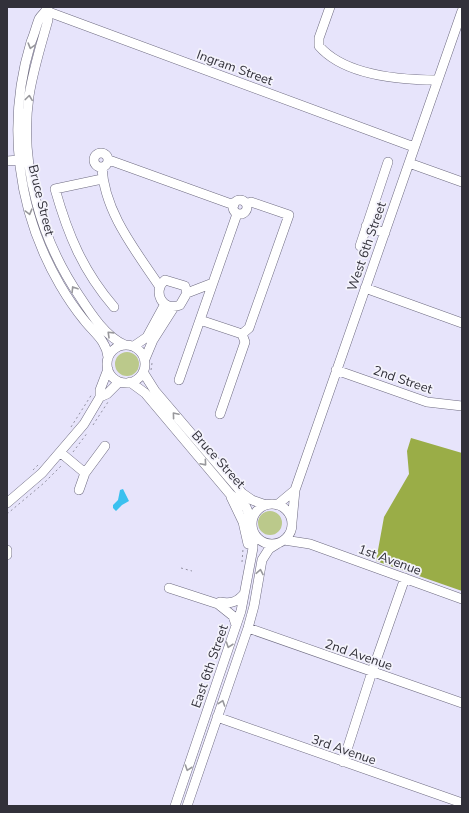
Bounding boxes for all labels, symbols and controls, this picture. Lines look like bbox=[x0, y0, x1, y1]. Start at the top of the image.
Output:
one-way arrow bbox=[27, 42, 35, 49]
street label: Ingram Street bbox=[194, 46, 276, 90]
one-way arrow bbox=[24, 95, 33, 101]
street label: Bruce Street bbox=[24, 163, 59, 238]
street label: West 6th Street bbox=[343, 199, 391, 293]
one-way arrow bbox=[24, 208, 32, 215]
one-way arrow bbox=[72, 286, 79, 293]
one-way arrow bbox=[107, 331, 115, 339]
street label: 2nd Street bbox=[371, 361, 435, 399]
one-way arrow bbox=[173, 412, 180, 420]
street label: Bruce Street bbox=[187, 427, 249, 493]
one-way arrow bbox=[200, 459, 207, 466]
street label: 1st Avenue bbox=[356, 540, 424, 580]
one-way arrow bbox=[255, 569, 263, 575]
street label: East 6th Street bbox=[187, 622, 233, 710]
street label: 2nd Avenue bbox=[322, 635, 395, 675]
one-way arrow bbox=[226, 641, 234, 648]
one-way arrow bbox=[217, 699, 226, 706]
street label: 3rd Avenue bbox=[309, 730, 379, 769]
one-way arrow bbox=[184, 764, 192, 771]

